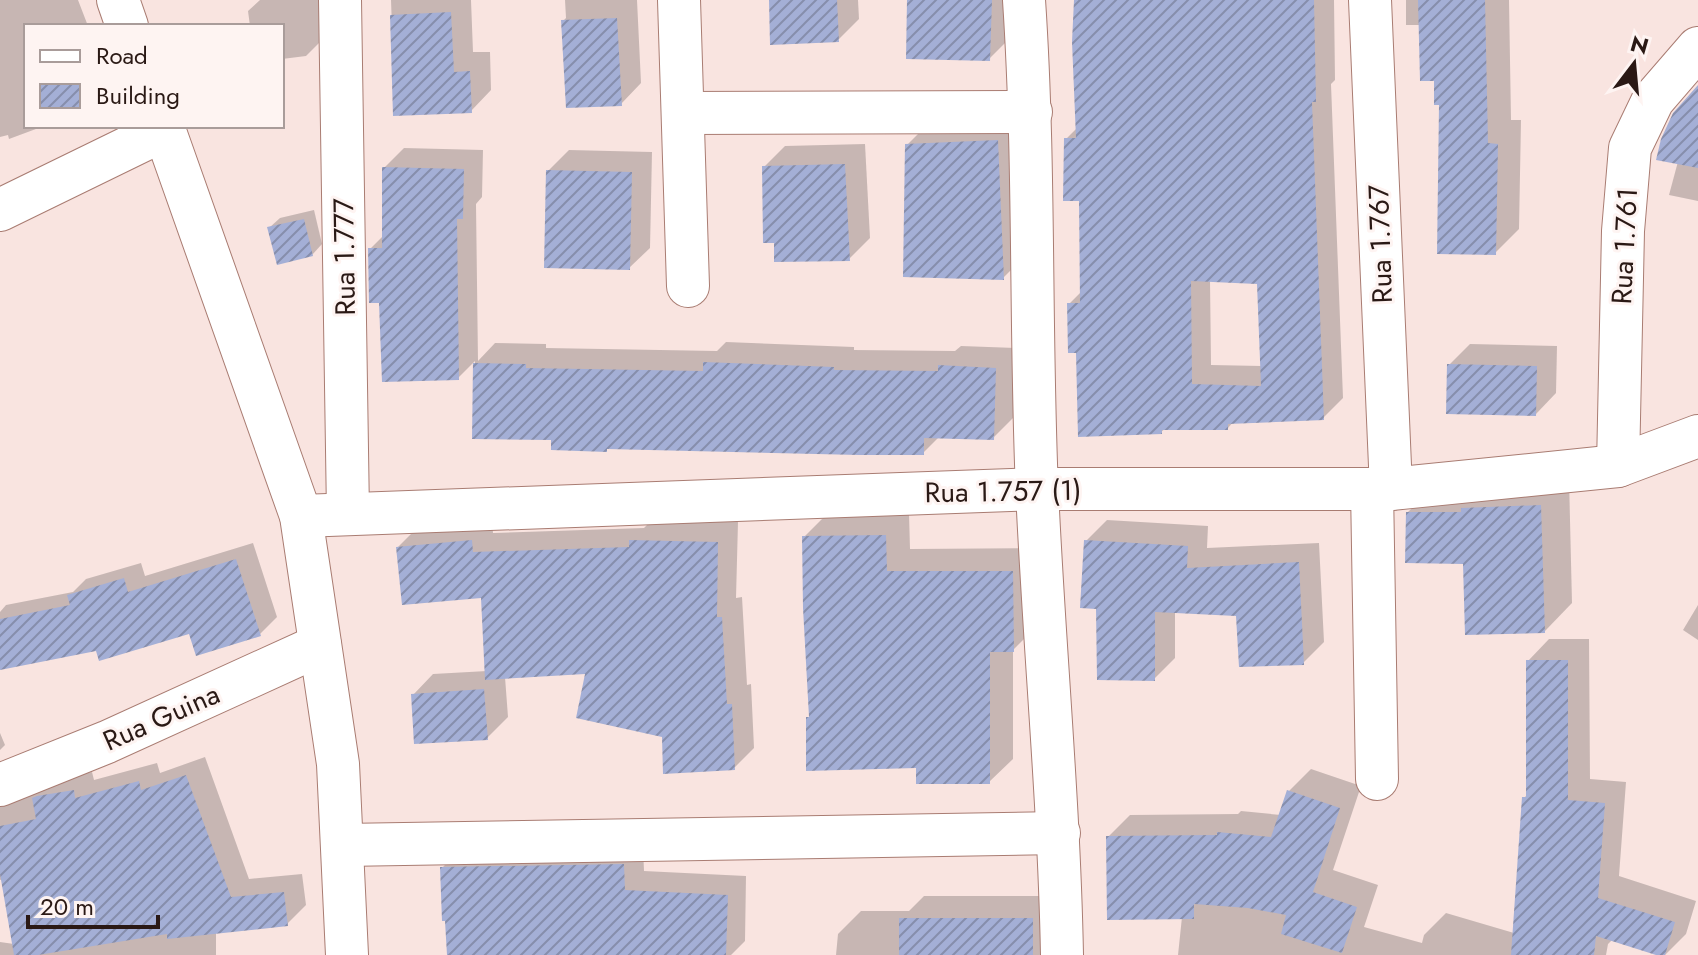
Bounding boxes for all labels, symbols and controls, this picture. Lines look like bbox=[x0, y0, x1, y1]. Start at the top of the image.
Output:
legend bbox=[24, 24, 284, 128]
north arrow bbox=[1594, 24, 1674, 104]
text: N bbox=[1627, 27, 1652, 63]
text: Road bbox=[96, 38, 148, 73]
text: Building bbox=[96, 78, 180, 113]
street label: Rua 1.767 bbox=[1358, 184, 1403, 304]
street label: Rua 1.761 bbox=[1601, 187, 1648, 305]
street label: Rua 1.777 bbox=[323, 198, 366, 316]
street label: Rua 1.757 (1) bbox=[924, 470, 1082, 513]
street label: Rua Guina bbox=[96, 673, 226, 761]
scale bar bbox=[28, 879, 158, 929]
text: 20 m bbox=[40, 889, 94, 924]

